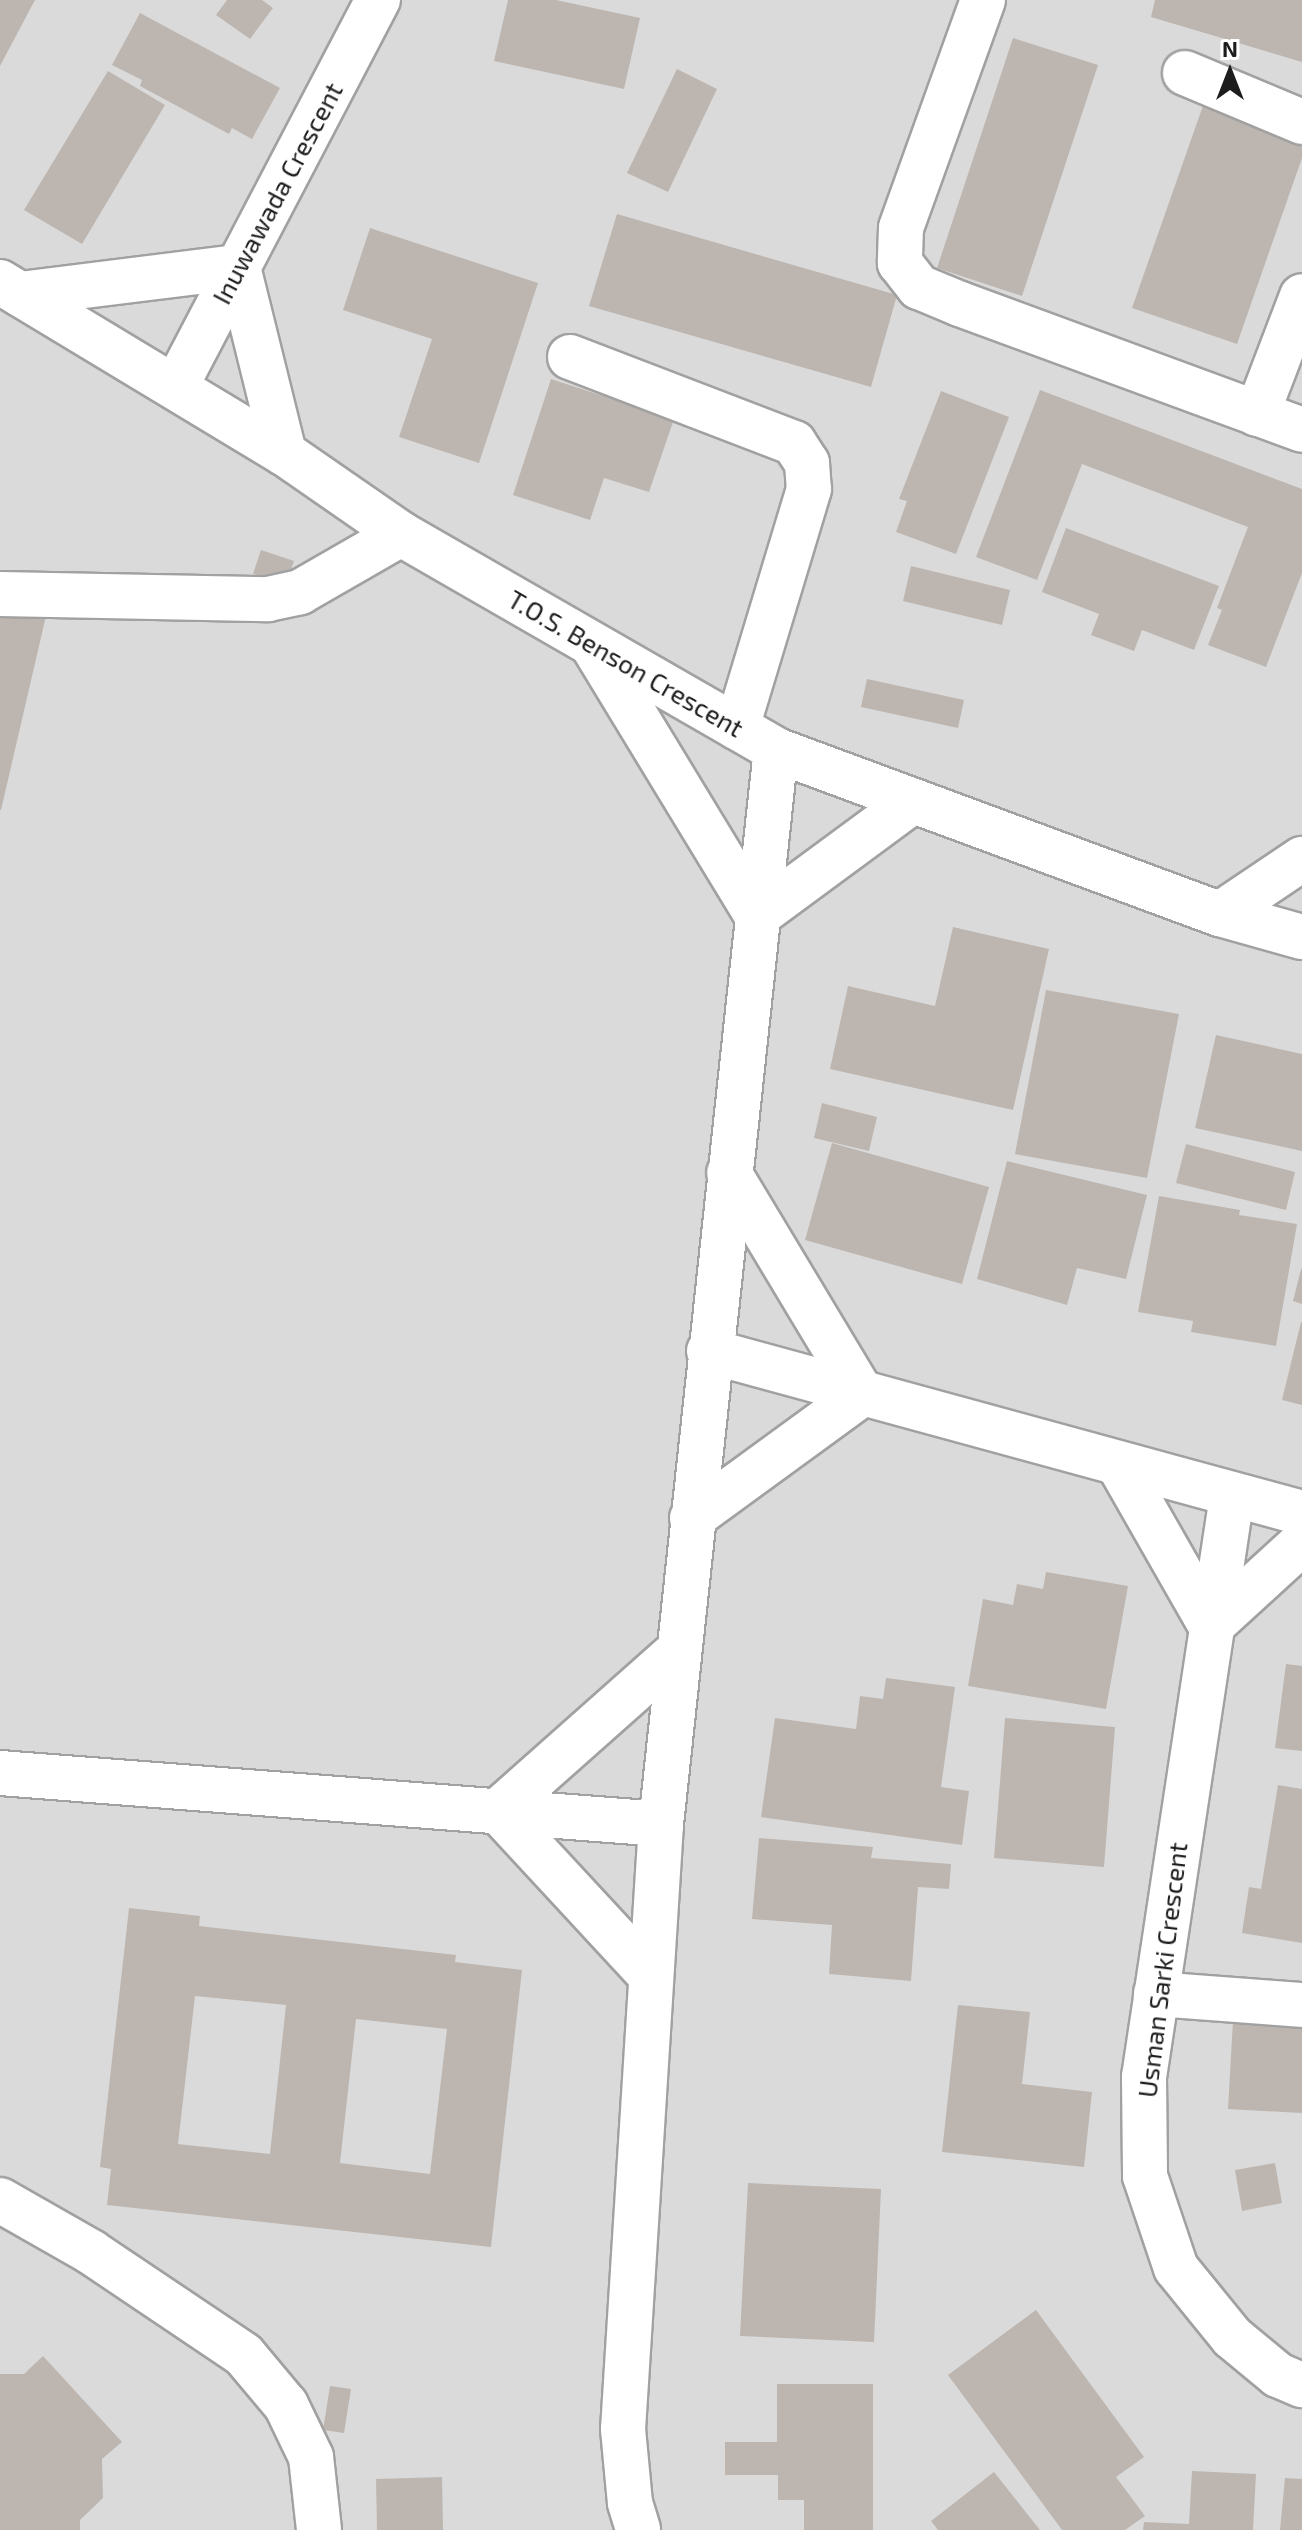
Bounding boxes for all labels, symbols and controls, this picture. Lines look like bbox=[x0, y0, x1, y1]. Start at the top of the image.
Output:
north arrow bbox=[1190, 32, 1270, 112]
text: N bbox=[1222, 35, 1238, 61]
street label: Inuwawada Crescent bbox=[205, 77, 349, 309]
street label: T.O.S. Benson Crescent bbox=[503, 583, 749, 743]
street label: Usman Sarki Crescent bbox=[1131, 1841, 1193, 2099]

